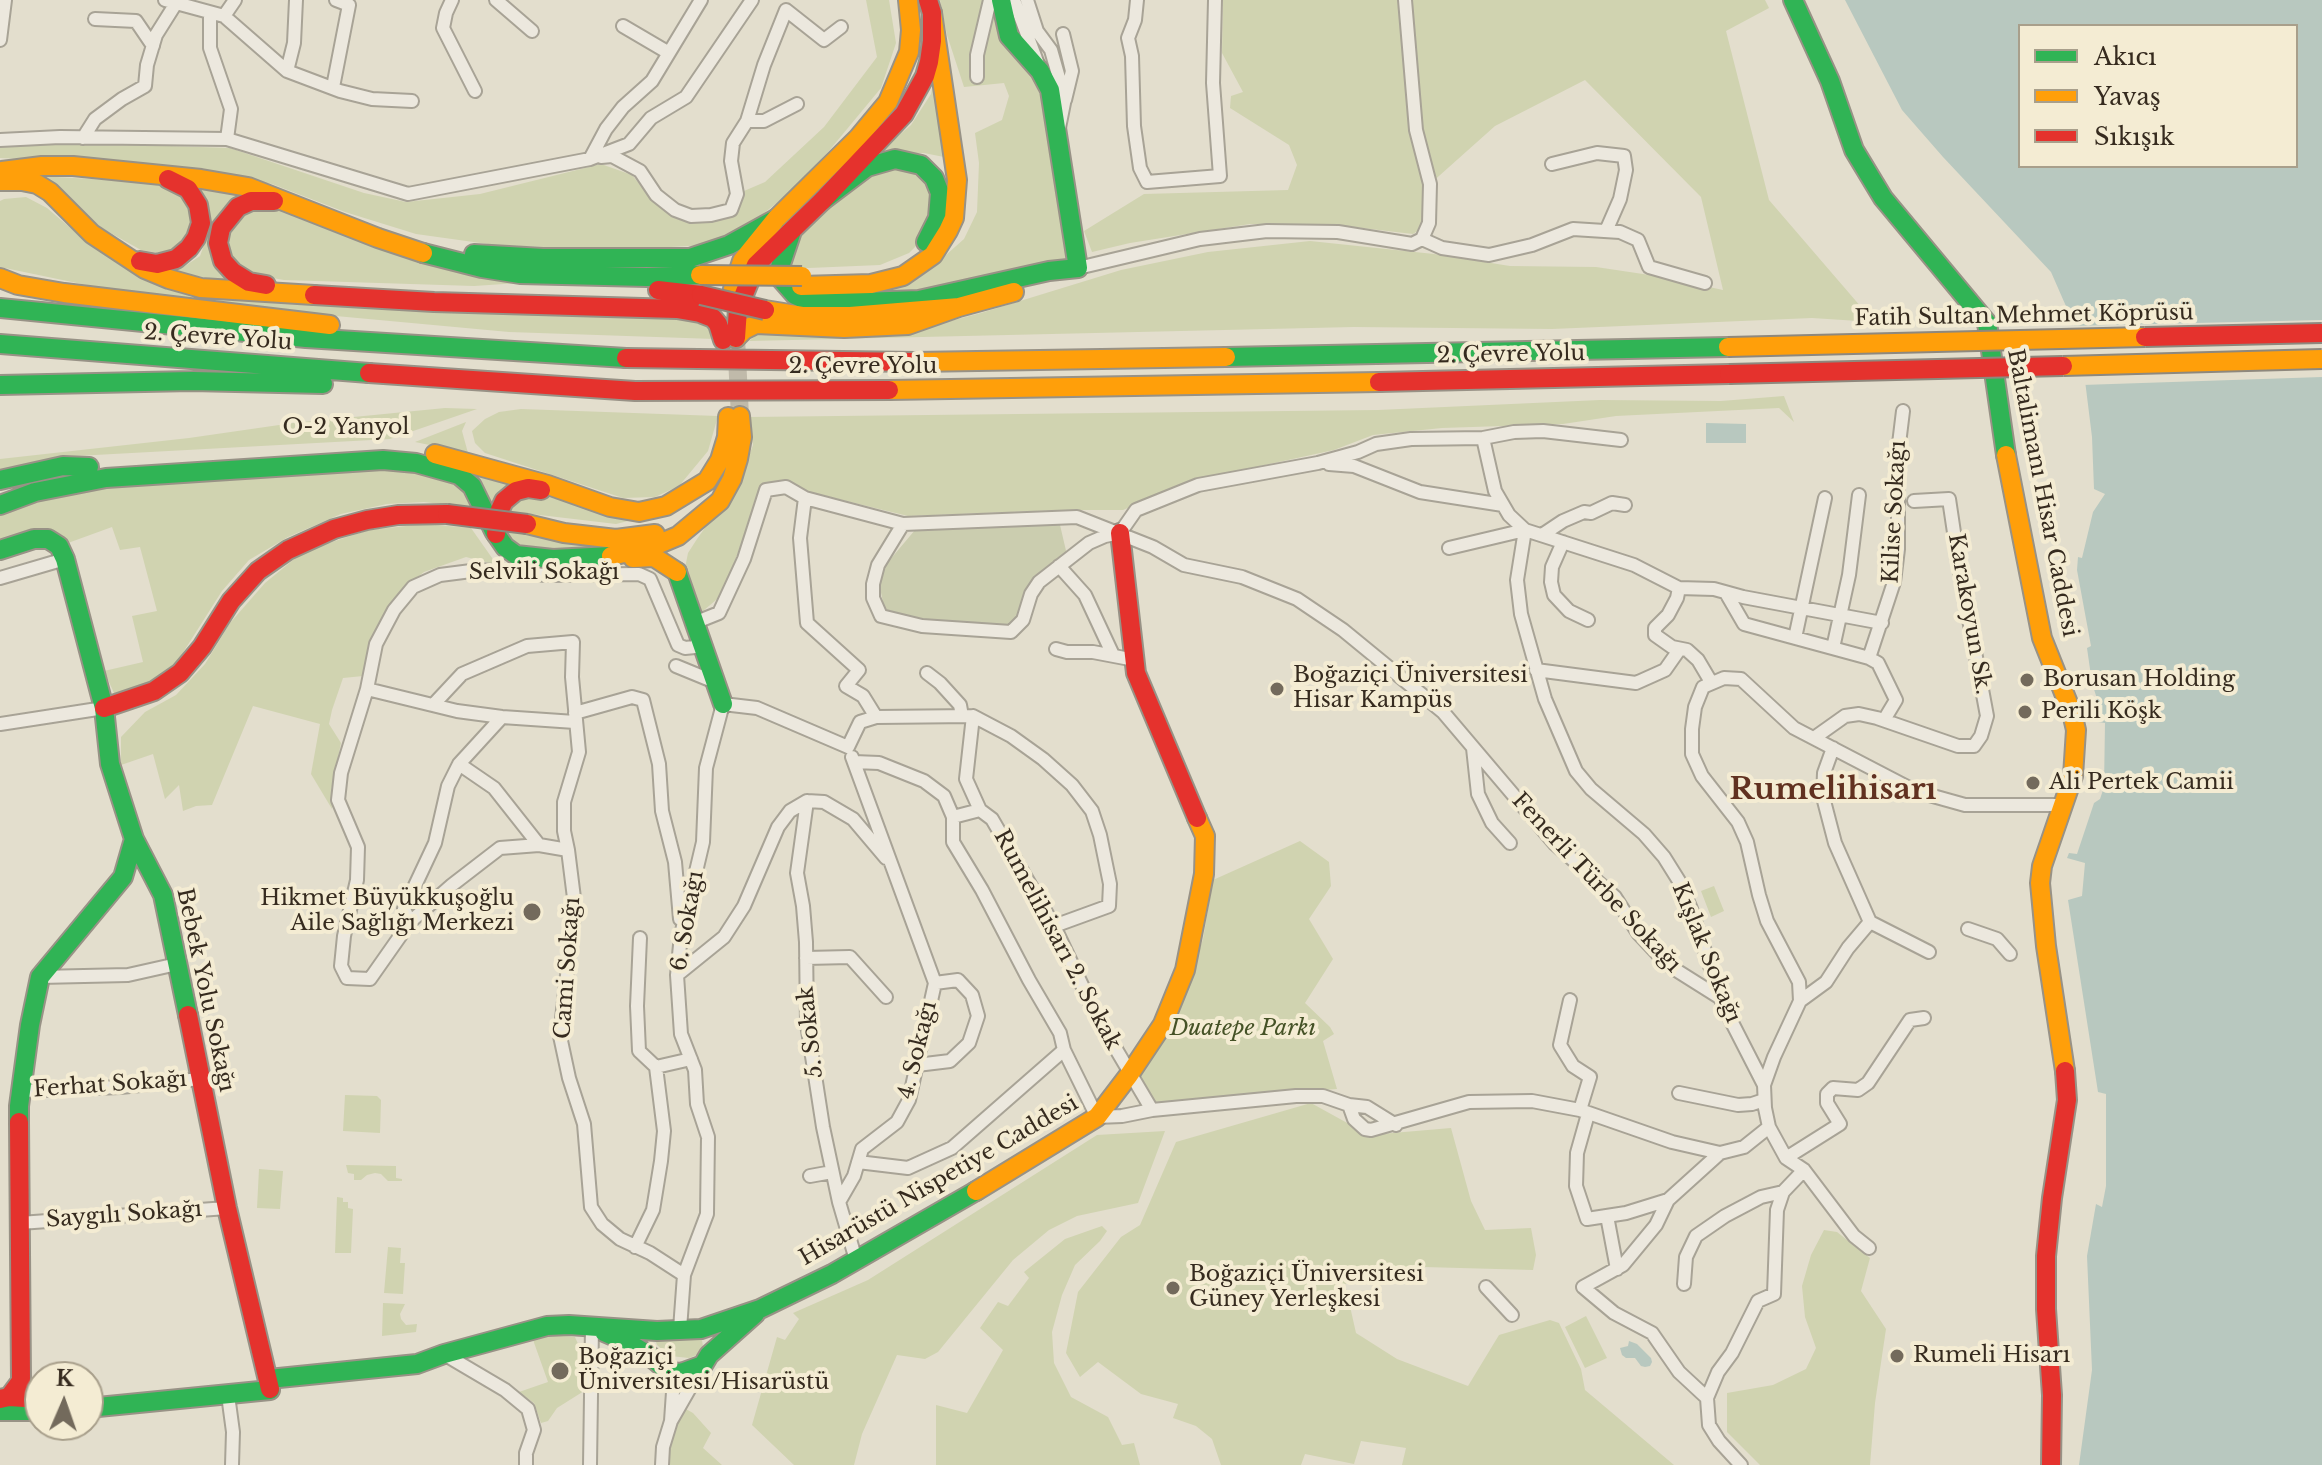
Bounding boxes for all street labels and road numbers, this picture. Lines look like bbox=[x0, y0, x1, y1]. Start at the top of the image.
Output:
street label: Fatih Sultan Mehmet Köprüsü bbox=[1854, 300, 2194, 332]
street label: 2. Çevre Yolu bbox=[143, 320, 293, 356]
street label: 2. Çevre Yolu bbox=[1437, 341, 1585, 369]
street label: Baltalimanı Hisar Caddesi bbox=[2001, 347, 2083, 639]
street label: 2. Çevre Yolu bbox=[789, 354, 937, 380]
street label: O-2 Yanyol bbox=[283, 415, 409, 441]
street label: Kilise Sokağı bbox=[1878, 440, 1912, 584]
street label: Karakoyun Sk. bbox=[1942, 532, 1996, 696]
street label: Selvili Sokağı bbox=[469, 560, 619, 586]
street label: Fenerli Türbe Sokağı bbox=[1506, 788, 1686, 978]
street label: Rumelihisarı 2. Sokak bbox=[988, 825, 1126, 1055]
street label: 6. Sokağı bbox=[666, 869, 710, 973]
street label: Kışlak Sokağı bbox=[1666, 879, 1746, 1027]
street label: Bebek Yolu Sokağı bbox=[170, 886, 240, 1094]
street label: Cami Sokağı bbox=[550, 896, 586, 1040]
street label: 5. Sokak bbox=[793, 985, 829, 1079]
street label: 4. Sokağı bbox=[893, 998, 943, 1102]
street label: Ferhat Sokağı bbox=[32, 1066, 188, 1104]
street label: Hisarüstü Nispetiye Caddesi bbox=[795, 1090, 1083, 1272]
street label: Saygılı Sokağı bbox=[45, 1196, 203, 1234]

